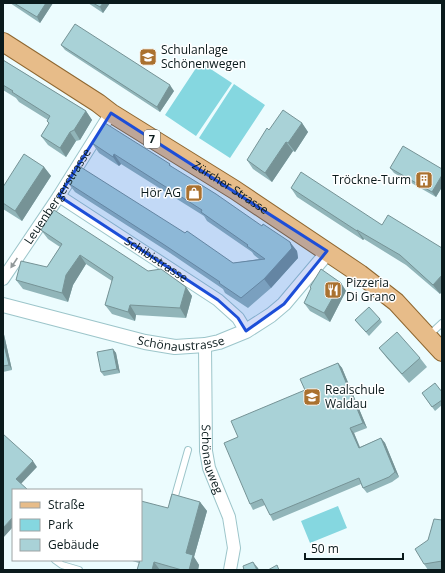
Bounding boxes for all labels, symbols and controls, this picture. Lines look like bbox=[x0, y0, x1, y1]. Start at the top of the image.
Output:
place label: Schulanlage Schönenwegen bbox=[161, 41, 246, 72]
school or university icon: Schulanlage Schönenwegen bbox=[138, 47, 158, 67]
road number: 7 bbox=[144, 130, 160, 148]
street label: Leuenbergerstrasse bbox=[20, 145, 95, 248]
street label: Zürcher Strasse bbox=[189, 156, 272, 218]
building icon: Tröckne-Turm bbox=[414, 170, 434, 190]
place label: Tröckne-Turm bbox=[332, 171, 411, 188]
shop icon: Hör AG bbox=[184, 183, 204, 203]
place label: Hör AG bbox=[141, 184, 181, 201]
street label: Schibistrasse bbox=[121, 232, 192, 286]
one-way arrow bbox=[10, 258, 18, 268]
place label: Pizzeria Di Grano bbox=[346, 274, 396, 305]
restaurant icon: Pizzeria Di Grano bbox=[323, 280, 343, 300]
street label: Schönaustrasse bbox=[135, 331, 227, 355]
place label: Realschule Waldau bbox=[325, 381, 385, 412]
school or university icon: Realschule Waldau bbox=[302, 387, 322, 407]
street label: Schönauweg bbox=[198, 424, 228, 497]
legend bbox=[12, 489, 142, 561]
text: Straße bbox=[48, 496, 85, 513]
text: Park bbox=[48, 516, 74, 533]
scale bar bbox=[305, 535, 403, 561]
text: Gebäude bbox=[48, 536, 99, 553]
text: 50 m bbox=[311, 540, 339, 557]

